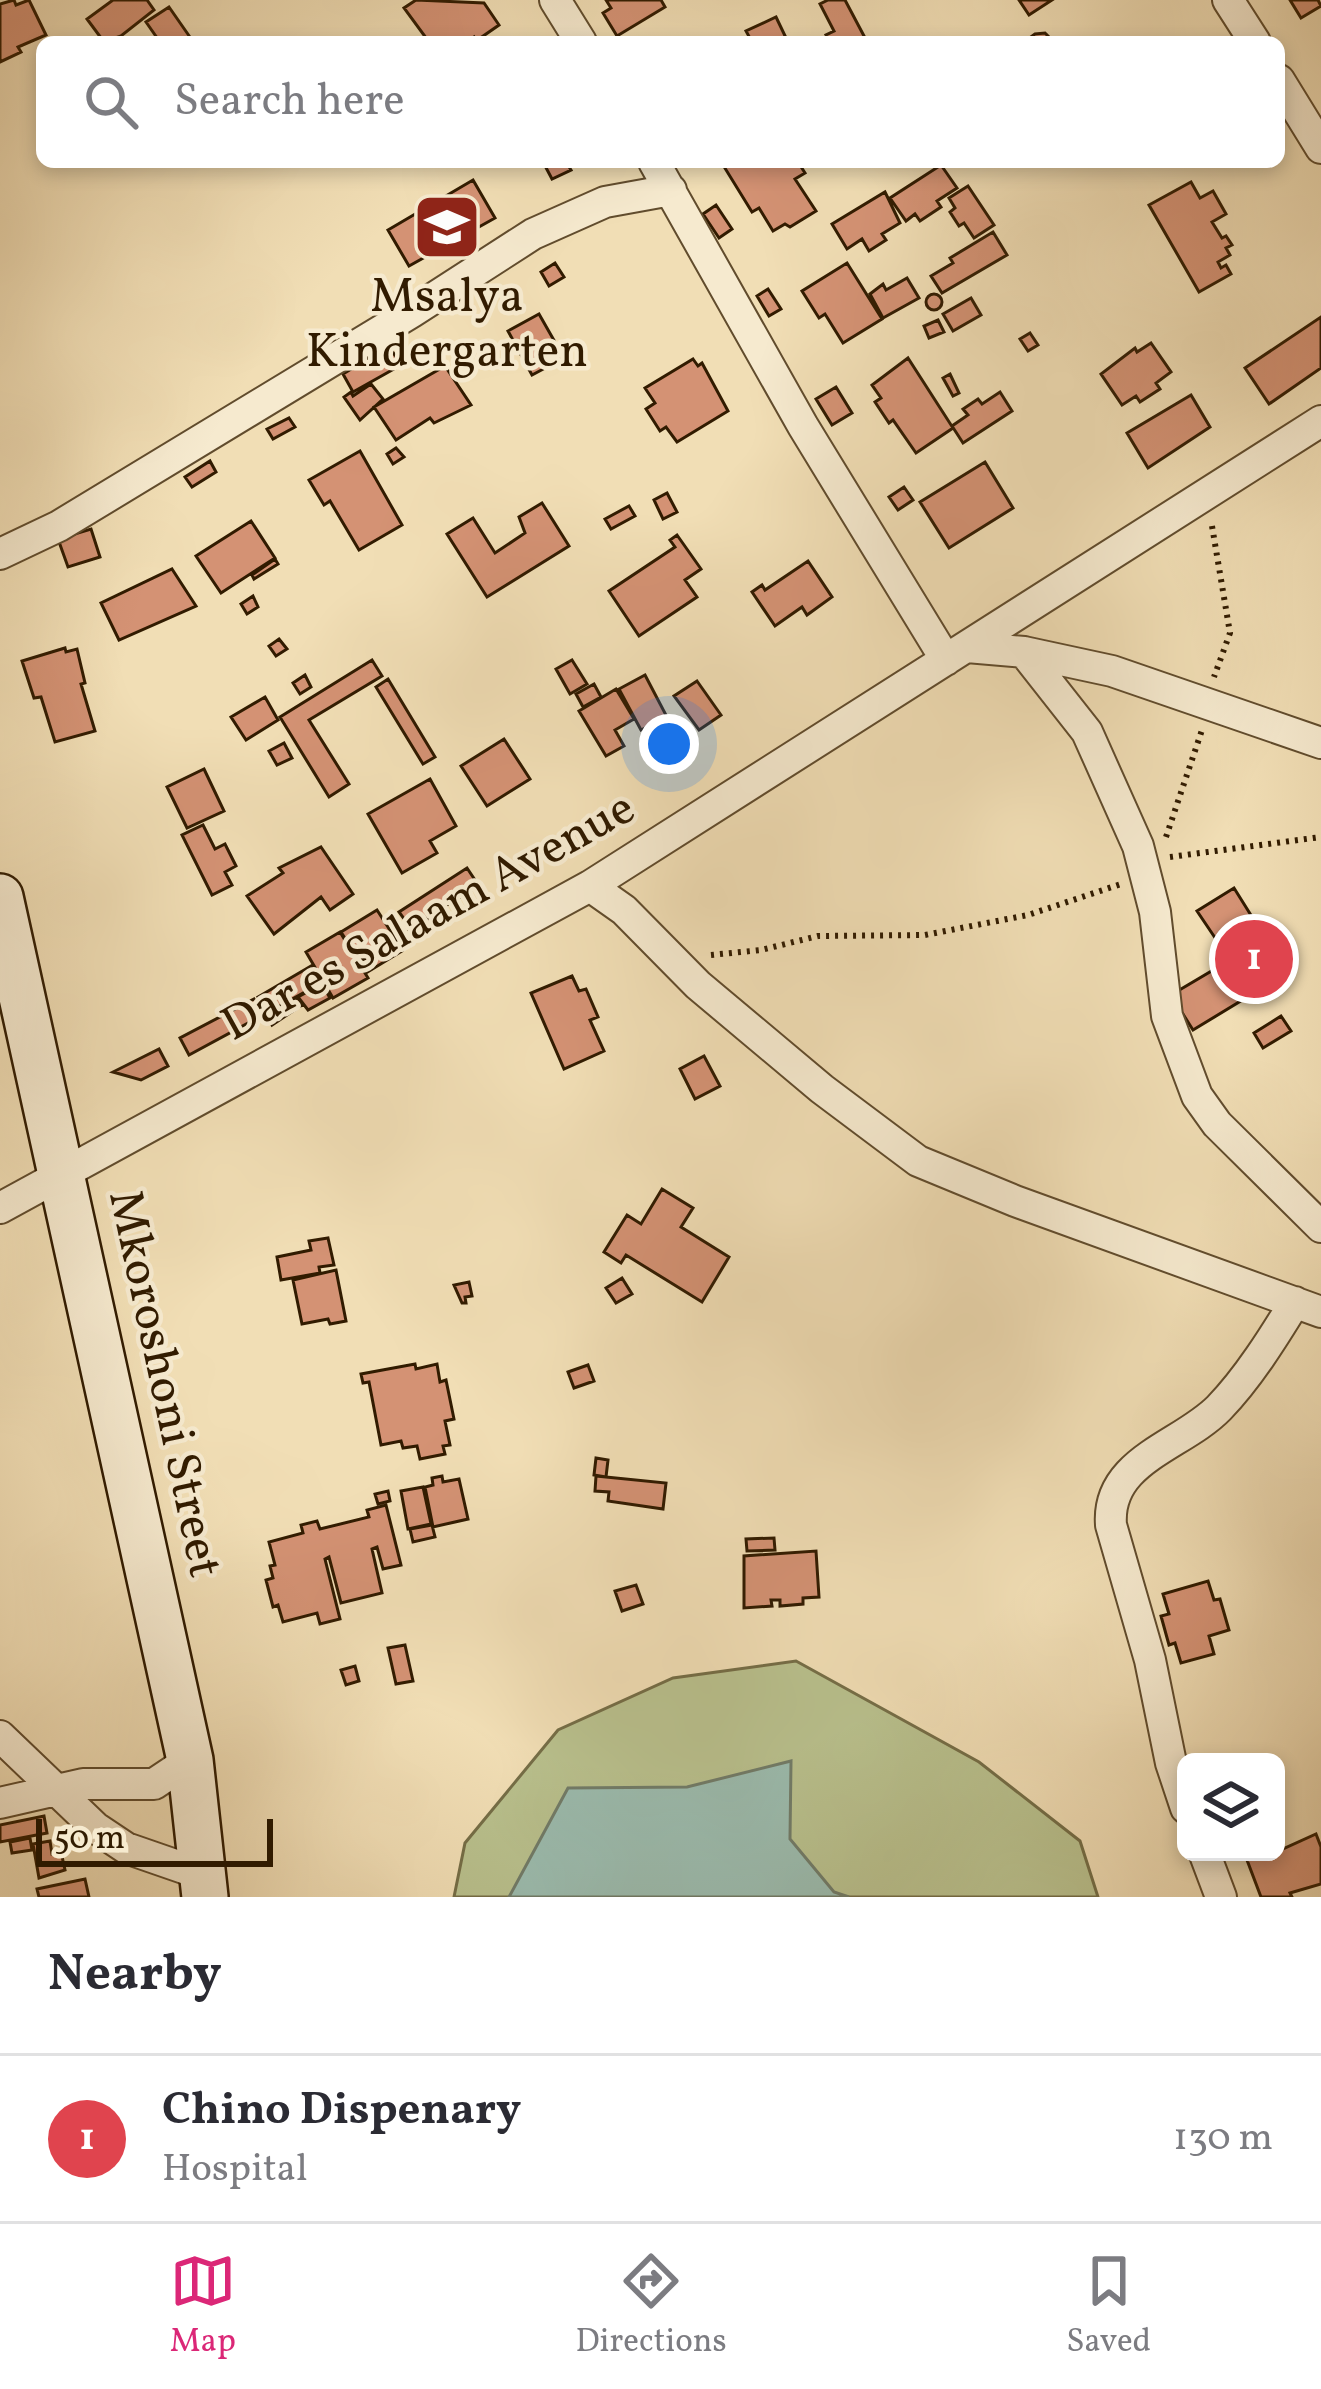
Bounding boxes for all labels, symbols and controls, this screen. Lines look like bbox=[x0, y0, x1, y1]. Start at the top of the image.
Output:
search box bbox=[36, 36, 1285, 168]
icon: search bbox=[78, 69, 144, 135]
text: Search here bbox=[174, 71, 405, 134]
school or university icon: Msalya Kindergarten bbox=[412, 192, 482, 262]
place label: Msalya Kindergarten bbox=[306, 265, 588, 387]
your location bbox=[639, 714, 699, 774]
street label: Dar es Salaam Avenue bbox=[210, 776, 648, 1060]
pin: 1 bbox=[1215, 914, 1293, 1004]
street label: Mkoroshoni Street bbox=[89, 1184, 237, 1584]
map controls bbox=[1177, 1753, 1285, 1861]
button: layers bbox=[1177, 1753, 1285, 1861]
scale bar bbox=[36, 1813, 273, 1866]
text: 50 m bbox=[54, 1817, 125, 1863]
text: Nearby bbox=[48, 1940, 222, 2011]
text: Chino Dispenary bbox=[162, 2080, 521, 2143]
text: 1 bbox=[79, 2112, 95, 2166]
text: 130 m bbox=[1173, 2112, 1273, 2166]
text: Hospital bbox=[162, 2143, 308, 2197]
tab: Map bbox=[170, 2248, 236, 2366]
tab: Directions bbox=[575, 2248, 727, 2366]
tab: Saved bbox=[1066, 2248, 1151, 2366]

